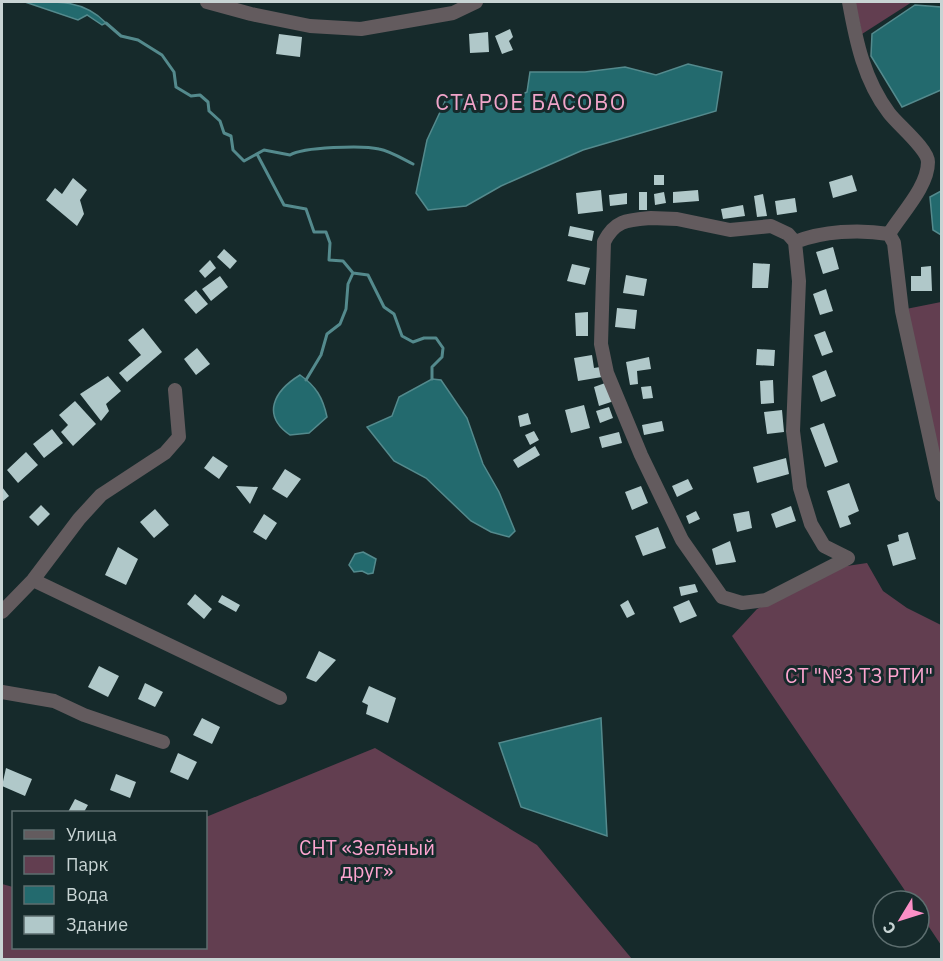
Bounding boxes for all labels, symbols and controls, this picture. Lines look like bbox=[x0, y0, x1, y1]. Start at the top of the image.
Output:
district label: СТАРОЕ БАСОВО bbox=[435, 87, 627, 116]
park label: СТ "№3 ТЗ РТИ" bbox=[785, 662, 933, 689]
legend bbox=[12, 811, 207, 949]
text: Улица bbox=[66, 823, 117, 846]
park label: СНТ «Зелёный друг» bbox=[299, 834, 435, 884]
text: Парк bbox=[66, 853, 109, 876]
text: Вода bbox=[66, 883, 109, 906]
north arrow bbox=[871, 889, 931, 949]
text: Здание bbox=[66, 913, 128, 936]
text: С bbox=[878, 918, 900, 938]

